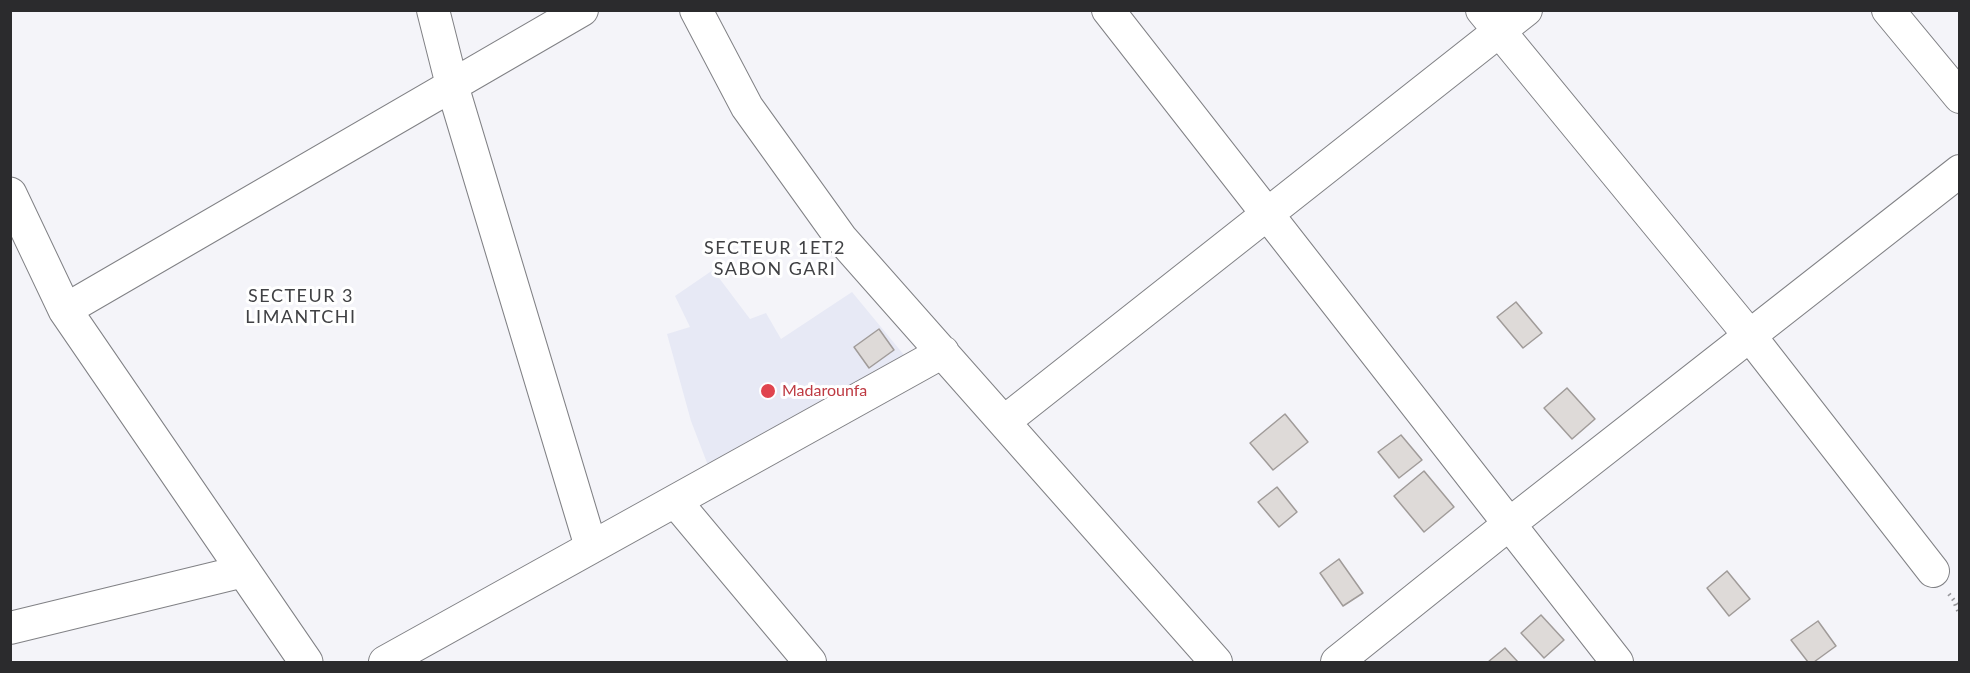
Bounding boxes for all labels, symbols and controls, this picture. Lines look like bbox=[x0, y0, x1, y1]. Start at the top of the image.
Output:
district label: SECTEUR 1ET2 SABON GARI bbox=[704, 237, 846, 280]
district label: SECTEUR 3 LIMANTCHI bbox=[245, 285, 357, 328]
place label: Madarounfa bbox=[782, 381, 867, 401]
marker: Madarounfa bbox=[759, 382, 777, 400]

